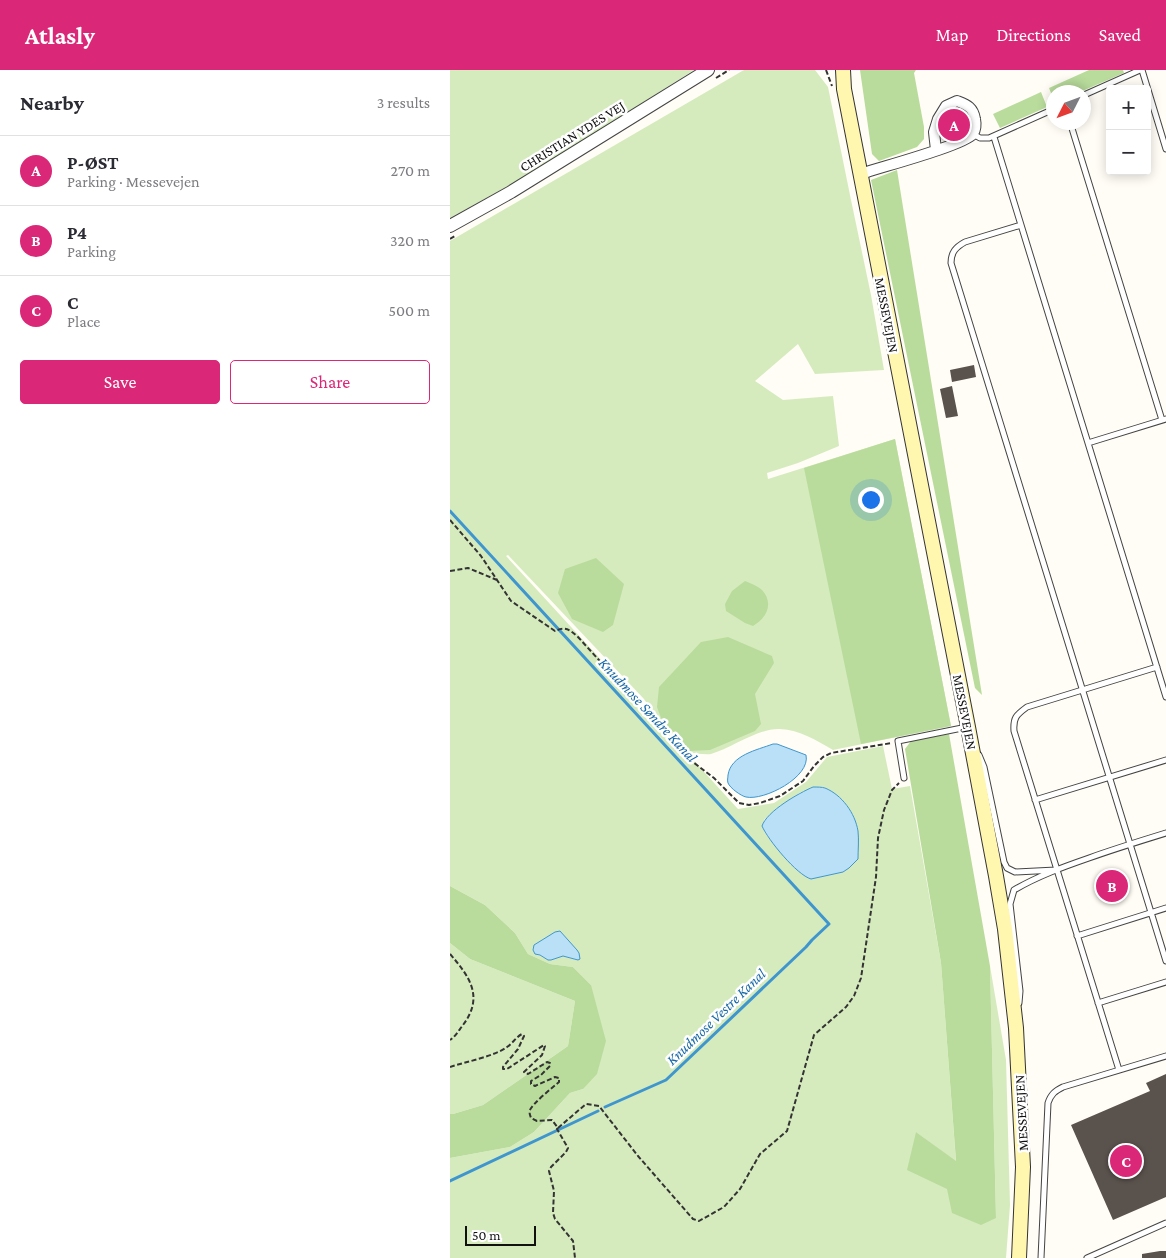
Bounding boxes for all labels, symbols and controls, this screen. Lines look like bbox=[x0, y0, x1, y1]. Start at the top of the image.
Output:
text: Atlasly bbox=[25, 22, 95, 49]
text: Map bbox=[936, 25, 968, 45]
text: Directions bbox=[996, 25, 1071, 45]
text: Saved bbox=[1099, 25, 1141, 45]
north arrow bbox=[1046, 85, 1091, 130]
map controls bbox=[1106, 85, 1151, 175]
button: + bbox=[1106, 85, 1151, 130]
text: Nearby bbox=[20, 91, 84, 115]
text: 3 results bbox=[377, 94, 430, 111]
street label: CHRISTIAN YDES VEJ bbox=[516, 97, 628, 175]
pin: A bbox=[938, 106, 970, 144]
button: − bbox=[1106, 130, 1151, 175]
text: P-ØST bbox=[67, 152, 119, 173]
text: A bbox=[31, 162, 41, 179]
text: 270 m bbox=[391, 162, 430, 179]
text: Parking · Messevejen bbox=[67, 173, 200, 190]
text: P4 bbox=[67, 222, 87, 243]
text: B bbox=[31, 232, 41, 249]
text: 320 m bbox=[390, 232, 430, 249]
text: Parking bbox=[67, 243, 116, 260]
street label: MESSEVEJEN bbox=[872, 276, 902, 354]
text: C bbox=[67, 292, 79, 313]
text: C bbox=[31, 302, 41, 319]
text: 500 m bbox=[389, 302, 430, 319]
text: Place bbox=[67, 313, 100, 330]
button: Save bbox=[20, 360, 220, 404]
button: Share bbox=[230, 360, 430, 404]
your location bbox=[858, 487, 884, 513]
water label: Knudmose Søndre Kanal bbox=[596, 655, 701, 766]
street label: MESSEVEJEN bbox=[950, 673, 980, 751]
pin: B bbox=[1096, 867, 1128, 905]
water label: Knudmose Vestre Kanal bbox=[663, 966, 769, 1068]
street label: MESSEVEJEN bbox=[1011, 1074, 1031, 1152]
pin: C bbox=[1110, 1142, 1142, 1180]
scale bar bbox=[465, 1223, 536, 1246]
text: 50 m bbox=[472, 1227, 500, 1243]

